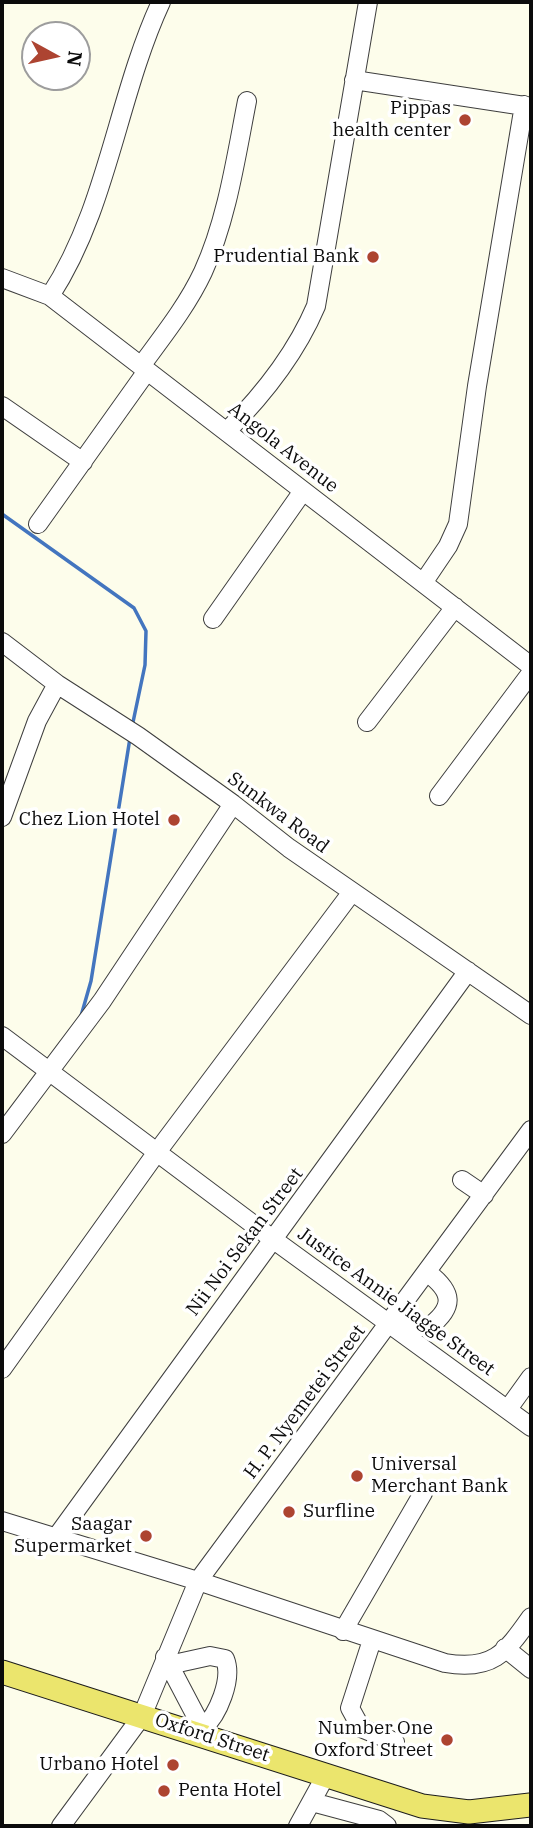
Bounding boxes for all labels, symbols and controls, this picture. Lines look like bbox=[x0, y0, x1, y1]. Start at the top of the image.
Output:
north arrow bbox=[21, 21, 91, 91]
text: N bbox=[62, 50, 88, 68]
place label: Pippas health center bbox=[332, 98, 451, 142]
marker: Pippas health center bbox=[457, 112, 473, 128]
place label: Prudential Bank bbox=[213, 246, 359, 268]
marker: Prudential Bank bbox=[365, 249, 381, 265]
street label: Angola Avenue bbox=[223, 398, 343, 498]
street label: Sunkwa Road bbox=[223, 768, 333, 858]
place label: Chez Lion Hotel bbox=[19, 809, 160, 831]
marker: Chez Lion Hotel bbox=[166, 812, 182, 828]
street label: Nii Noi Sekan Street bbox=[182, 1163, 308, 1321]
street label: Justice Annie Jiagge Street bbox=[293, 1223, 499, 1381]
street label: H. P. Nyemetei Street bbox=[240, 1320, 370, 1484]
place label: Universal Merchant Bank bbox=[371, 1454, 508, 1498]
marker: Universal Merchant Bank bbox=[349, 1468, 365, 1484]
place label: Surfline bbox=[303, 1501, 375, 1523]
marker: Surfline bbox=[281, 1504, 297, 1520]
place label: Saagar Supermarket bbox=[14, 1514, 132, 1558]
marker: Saagar Supermarket bbox=[138, 1528, 154, 1544]
street label: Oxford Street bbox=[152, 1709, 272, 1767]
place label: Number One Oxford Street bbox=[314, 1718, 433, 1762]
marker: Number One Oxford Street bbox=[439, 1732, 455, 1748]
place label: Urbano Hotel bbox=[39, 1754, 159, 1776]
marker: Urbano Hotel bbox=[165, 1757, 181, 1773]
place label: Penta Hotel bbox=[178, 1780, 282, 1802]
marker: Penta Hotel bbox=[156, 1783, 172, 1799]

